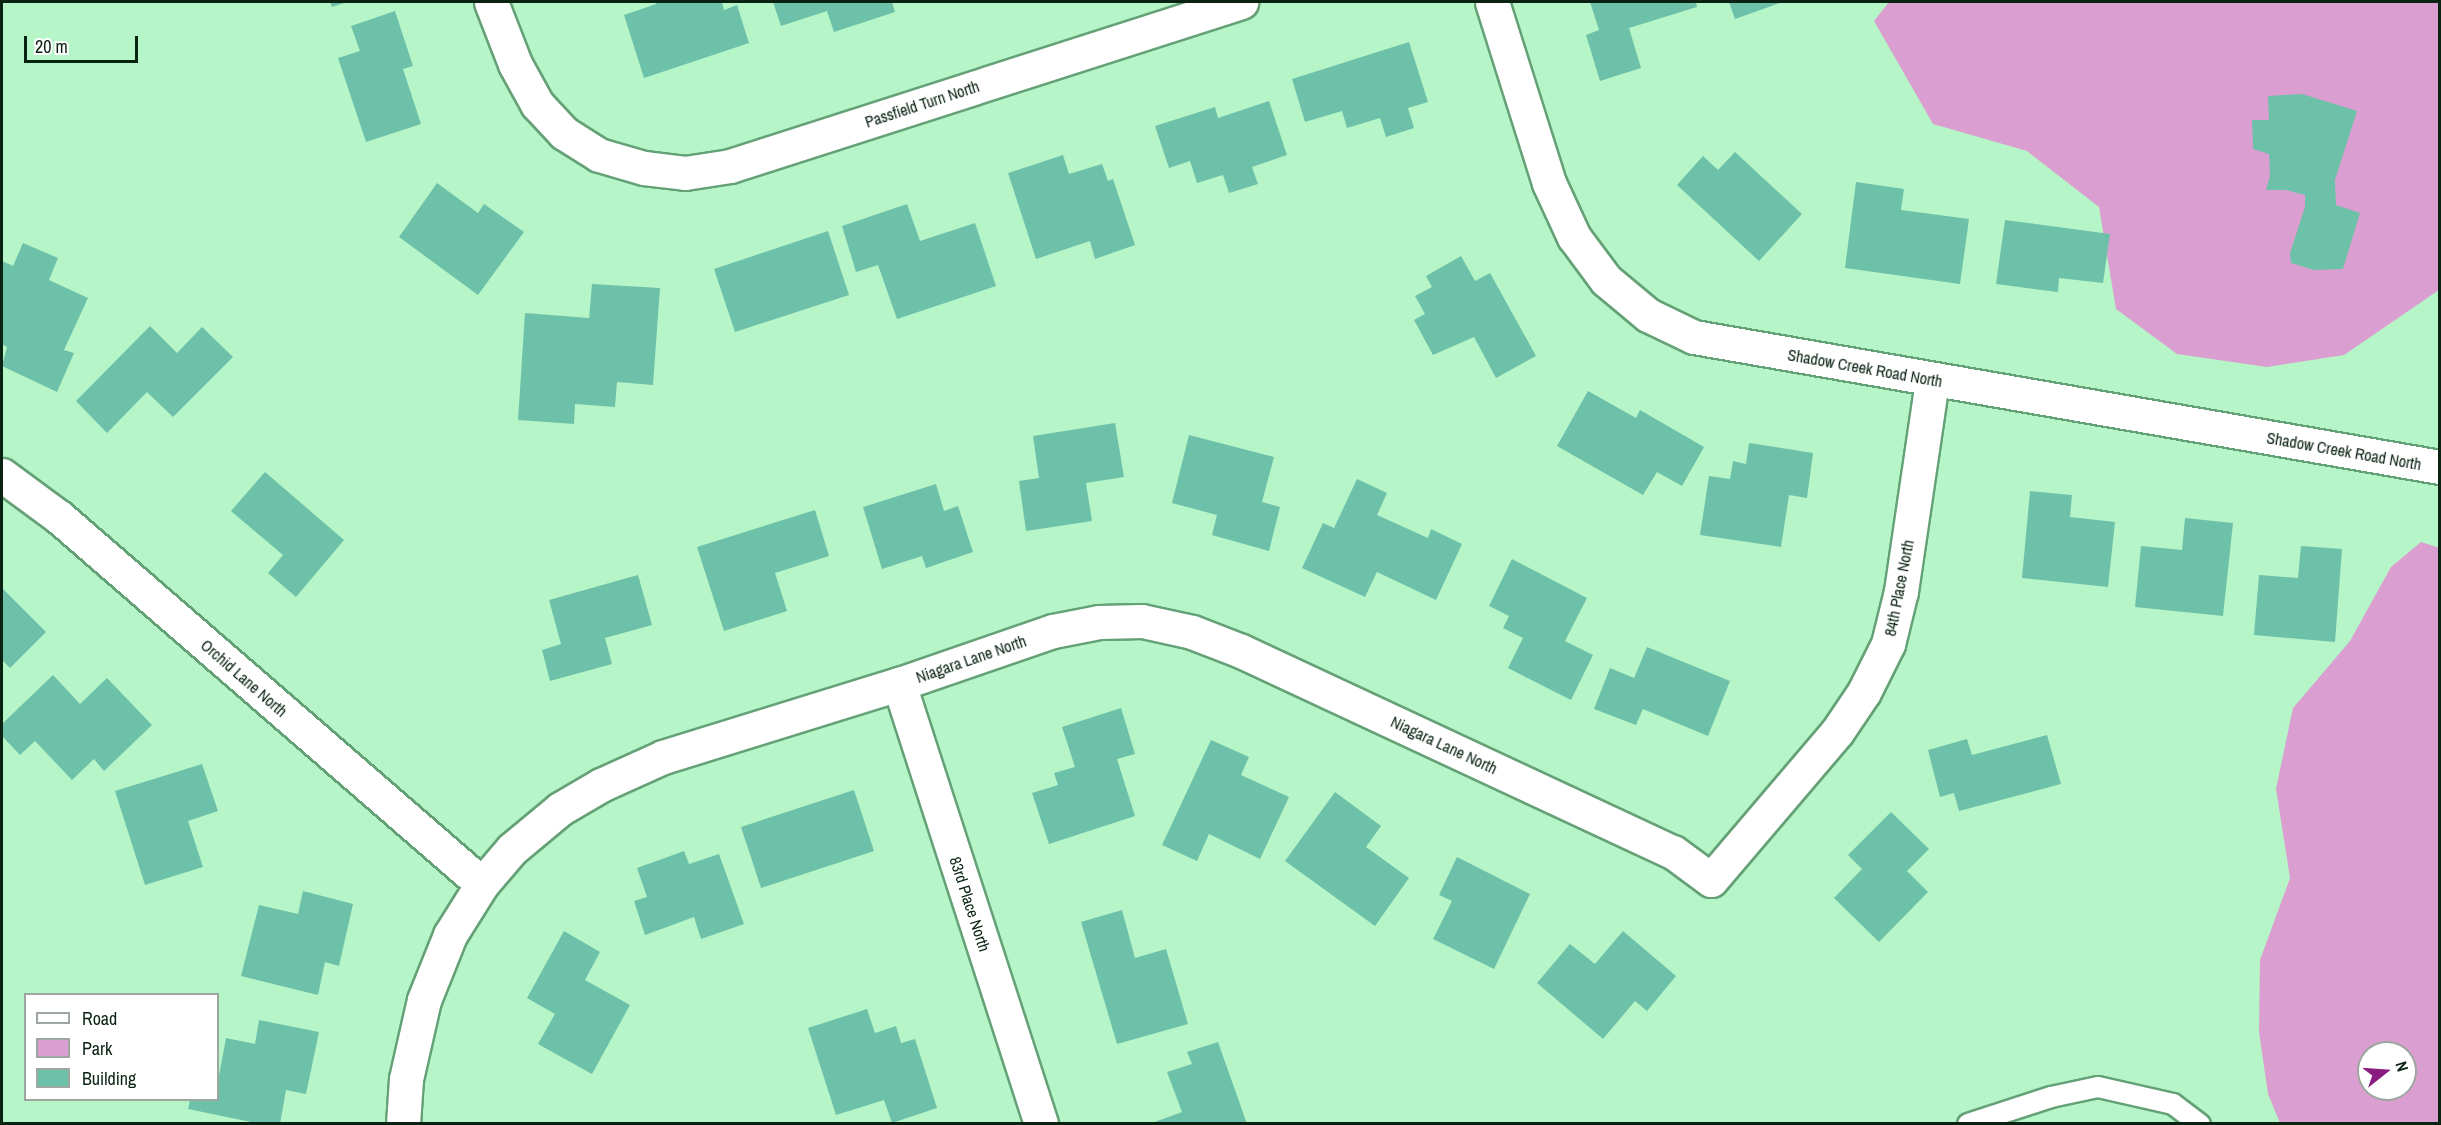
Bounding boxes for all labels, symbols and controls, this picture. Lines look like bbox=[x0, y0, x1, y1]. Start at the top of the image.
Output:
scale bar bbox=[27, 24, 141, 62]
text: 20 m bbox=[35, 34, 68, 59]
street label: Passfield Turn North bbox=[862, 76, 982, 132]
street label: Shadow Creek Road North bbox=[1786, 345, 1944, 391]
street label: Shadow Creek Road North bbox=[2265, 428, 2423, 474]
street label: 84th Place North bbox=[1880, 538, 1918, 638]
street label: Niagara Lane North bbox=[913, 631, 1029, 687]
street label: Orchid Lane North bbox=[197, 635, 291, 721]
street label: Niagara Lane North bbox=[1388, 712, 1500, 778]
street label: 83rd Place North bbox=[946, 854, 994, 954]
legend bbox=[24, 993, 219, 1101]
text: Road bbox=[82, 1006, 117, 1031]
text: Park bbox=[82, 1036, 112, 1061]
north arrow bbox=[2357, 1041, 2417, 1101]
text: N bbox=[2390, 1059, 2414, 1074]
text: Building bbox=[82, 1066, 136, 1091]

